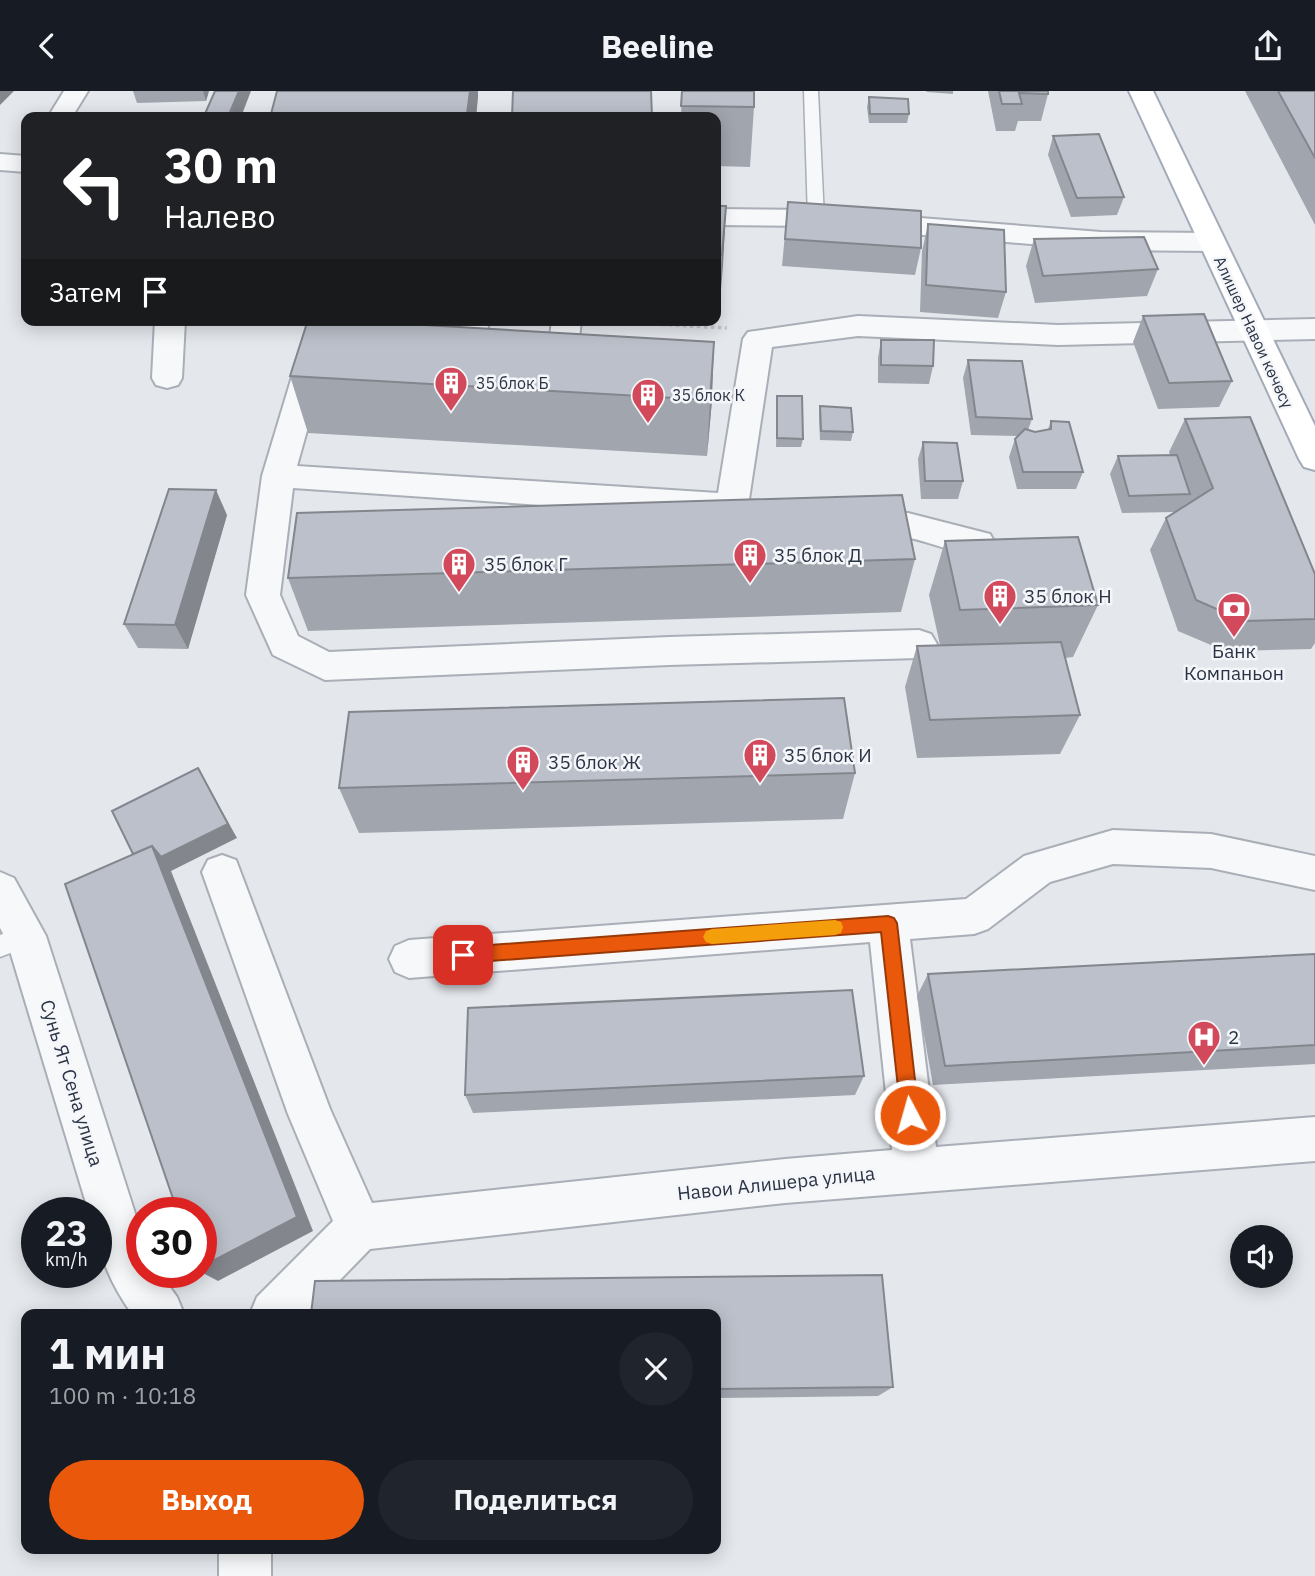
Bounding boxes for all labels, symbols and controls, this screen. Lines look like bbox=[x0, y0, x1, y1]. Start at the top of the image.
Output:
text: Beeline bbox=[601, 25, 714, 67]
icon: back bbox=[28, 27, 66, 65]
icon: share bbox=[1249, 27, 1287, 65]
text: 30 m bbox=[164, 133, 278, 196]
icon: left bbox=[49, 140, 140, 231]
text: Налево bbox=[164, 195, 275, 237]
street label: Алишер Навои көчөсү bbox=[1210, 253, 1298, 411]
icon: arrive bbox=[136, 273, 174, 311]
text: Затем bbox=[49, 275, 122, 309]
building icon: 35 блок Б bbox=[432, 364, 470, 413]
place label: 35 блок Б bbox=[476, 373, 549, 393]
building icon: 35 блок К bbox=[629, 376, 667, 425]
place label: 35 блок К bbox=[672, 385, 745, 405]
building icon: 35 блок Д bbox=[731, 536, 769, 585]
place label: 35 блок Д bbox=[774, 543, 862, 567]
building icon: 35 блок Г bbox=[440, 545, 478, 594]
place label: 35 блок Г bbox=[484, 552, 568, 576]
building icon: 35 блок Н bbox=[981, 577, 1019, 626]
place label: 35 блок Н bbox=[1024, 584, 1112, 608]
bank icon: Банк Компаньон bbox=[1215, 590, 1253, 639]
place label: Банк Компаньон bbox=[1184, 639, 1284, 685]
building icon: 35 блок И bbox=[741, 736, 779, 785]
building icon: 35 блок Ж bbox=[504, 743, 542, 792]
place label: 35 блок И bbox=[784, 743, 872, 767]
place label: 35 блок Ж bbox=[548, 750, 641, 774]
pin bbox=[433, 925, 493, 985]
icon: arrive bbox=[444, 936, 482, 974]
street label: Сунь Ят Сена улица bbox=[35, 997, 109, 1169]
hospital icon: 2 bbox=[1185, 1018, 1223, 1067]
place label: 2 bbox=[1228, 1025, 1239, 1049]
position arrow bbox=[873, 1078, 947, 1152]
street label: Навои Алишера улица bbox=[676, 1161, 876, 1205]
speed limit sign: 30 bbox=[126, 1197, 217, 1288]
text: 23 bbox=[45, 1210, 88, 1256]
map controls bbox=[1230, 1225, 1293, 1288]
button: sound bbox=[1230, 1225, 1293, 1288]
text: km/h bbox=[45, 1248, 88, 1271]
text: 1 мин bbox=[49, 1326, 166, 1381]
button: close bbox=[619, 1332, 693, 1406]
text: 100 m · 10:18 bbox=[49, 1380, 196, 1410]
button: Выход bbox=[49, 1460, 364, 1540]
button: Поделиться bbox=[378, 1460, 693, 1540]

